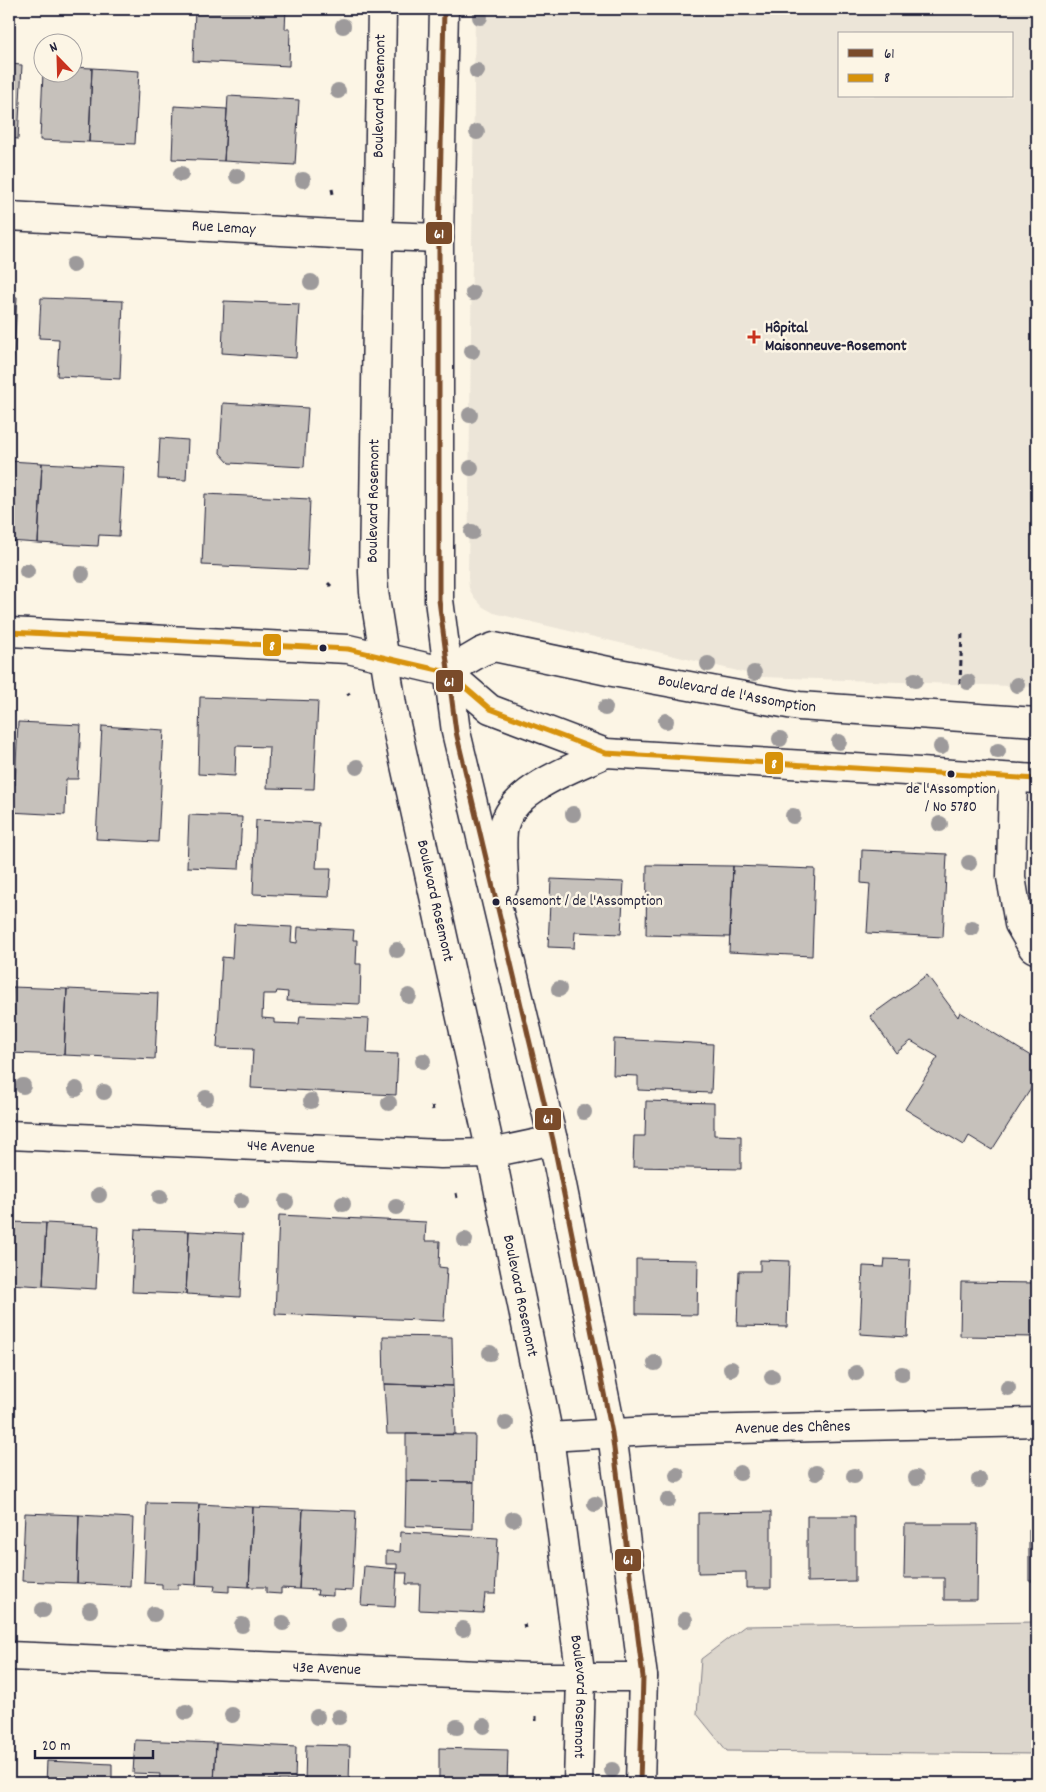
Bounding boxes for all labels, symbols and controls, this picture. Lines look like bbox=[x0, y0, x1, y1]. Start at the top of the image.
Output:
north arrow bbox=[32, 32, 82, 82]
legend bbox=[838, 32, 1014, 98]
street label: Boulevard Rosemont bbox=[367, 34, 393, 158]
text: N bbox=[47, 37, 61, 58]
text: 61 bbox=[884, 44, 895, 66]
text: 8 bbox=[884, 68, 890, 90]
street label: Rue Lemay bbox=[191, 215, 257, 241]
line badge: 61 bbox=[425, 221, 453, 245]
text: 61 bbox=[434, 225, 444, 245]
place label: Hôpital Maisonneuve-Rosemont bbox=[765, 317, 907, 358]
marker: Hôpital Maisonneuve-Rosemont bbox=[747, 330, 761, 344]
street label: Boulevard Rosemont bbox=[361, 439, 387, 563]
line badge: 8 bbox=[262, 633, 282, 657]
text: 8 bbox=[269, 637, 275, 657]
unlabelled marker bbox=[318, 643, 328, 653]
line badge: 61 bbox=[435, 669, 464, 693]
street label: Boulevard de l'Assomption bbox=[656, 669, 817, 719]
text: 61 bbox=[444, 673, 454, 693]
line badge: 8 bbox=[764, 751, 784, 775]
text: 8 bbox=[771, 755, 777, 775]
marker: de l'Assomption / No 5780 bbox=[946, 769, 956, 779]
place label: de l'Assomption / No 5780 bbox=[906, 779, 996, 819]
street label: Boulevard Rosemont bbox=[410, 838, 460, 964]
place label: Rosemont / de l'Assomption bbox=[505, 891, 663, 913]
marker: Rosemont / de l'Assomption bbox=[491, 897, 501, 907]
line badge: 61 bbox=[534, 1107, 562, 1131]
text: 61 bbox=[543, 1110, 553, 1130]
street label: 44e Avenue bbox=[246, 1134, 315, 1160]
street label: Boulevard Rosemont bbox=[496, 1233, 544, 1359]
street label: Avenue des Chênes bbox=[735, 1415, 851, 1441]
line badge: 61 bbox=[614, 1548, 642, 1572]
text: 61 bbox=[623, 1551, 633, 1571]
street label: Boulevard Rosemont bbox=[564, 1634, 593, 1759]
street label: 43e Avenue bbox=[292, 1656, 361, 1682]
scale bar bbox=[35, 1727, 152, 1759]
text: 20 m bbox=[42, 1736, 70, 1758]

